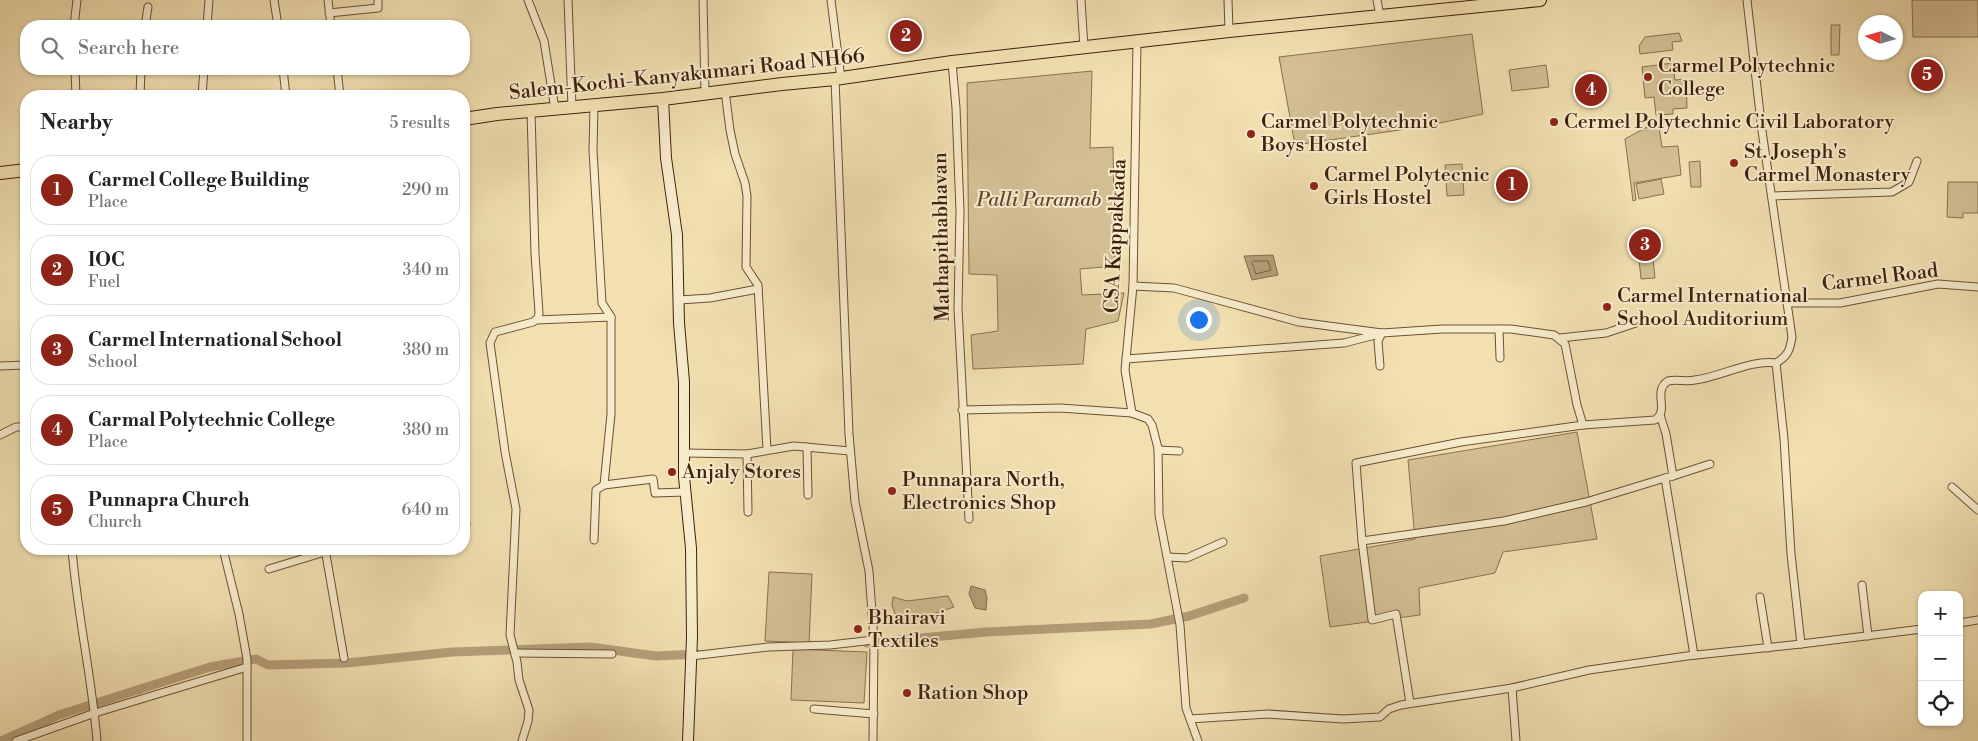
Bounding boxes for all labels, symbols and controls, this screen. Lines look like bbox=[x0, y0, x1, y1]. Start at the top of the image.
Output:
north arrow bbox=[1858, 15, 1903, 60]
pin: 2 bbox=[890, 17, 922, 55]
search box bbox=[20, 20, 470, 75]
icon: search bbox=[38, 34, 66, 62]
text: Search here bbox=[78, 36, 179, 60]
street label: Salem-Kochi-Kanyakumari Road NH66 bbox=[508, 44, 866, 106]
place label: Carmel Polytechnic College bbox=[1658, 54, 1835, 102]
pin: 5 bbox=[1911, 56, 1943, 94]
pin: 4 bbox=[1575, 71, 1607, 109]
marker: Carmel Polytechnic College bbox=[1642, 71, 1654, 83]
text: Nearby bbox=[40, 110, 113, 136]
place label: Carmel Polytechnic Boys Hostel bbox=[1260, 110, 1438, 158]
place label: Cermel Polytechnic Civil Laboratory bbox=[1564, 110, 1894, 135]
text: 5 results bbox=[389, 113, 450, 133]
marker: Cermel Polytechnic Civil Laboratory bbox=[1548, 116, 1560, 128]
marker: Carmel Polytechnic Boys Hostel bbox=[1245, 128, 1257, 140]
place label: St. Joseph's Carmel Monastery bbox=[1744, 140, 1911, 188]
street label: Mathapithabhavan bbox=[928, 152, 956, 322]
street label: CSA Kappakkada bbox=[1099, 157, 1133, 314]
marker: St. Joseph's Carmel Monastery bbox=[1728, 157, 1740, 169]
place label: Carmel Polytecnic Girls Hostel bbox=[1324, 163, 1490, 211]
pin: 1 bbox=[1496, 166, 1528, 204]
text: Carmel College Building bbox=[88, 168, 309, 192]
text: 1 bbox=[53, 180, 61, 200]
text: 290 m bbox=[402, 180, 449, 200]
marker: Carmel Polytecnic Girls Hostel bbox=[1308, 180, 1320, 192]
park label: Palli Paramab bbox=[976, 188, 1101, 213]
text: Place bbox=[88, 192, 128, 212]
pin: 3 bbox=[1629, 226, 1661, 264]
text: IOC bbox=[88, 248, 124, 272]
street label: Carmel Road bbox=[1820, 258, 1940, 298]
text: 2 bbox=[52, 260, 62, 280]
text: 340 m bbox=[402, 260, 449, 280]
text: Fuel bbox=[88, 272, 120, 292]
place label: Carmel International School Auditorium bbox=[1617, 284, 1808, 332]
marker: Carmel International School Auditorium bbox=[1601, 301, 1613, 313]
your location bbox=[1186, 307, 1212, 333]
text: Carmel International School bbox=[88, 328, 342, 352]
text: 3 bbox=[52, 340, 62, 360]
text: 380 m bbox=[402, 340, 449, 360]
text: School bbox=[88, 352, 137, 372]
text: Carmal Polytechnic College bbox=[88, 408, 335, 432]
text: 4 bbox=[52, 420, 62, 440]
text: 380 m bbox=[402, 420, 449, 440]
text: Place bbox=[88, 432, 128, 452]
place label: Anjaly Stores bbox=[681, 460, 801, 485]
marker: Anjaly Stores bbox=[666, 466, 678, 478]
place label: Punnapara North, Electronics Shop bbox=[902, 468, 1065, 516]
marker: Punnapara North, Electronics Shop bbox=[886, 485, 898, 497]
text: Punnapra Church bbox=[88, 488, 250, 512]
text: 5 bbox=[52, 500, 62, 520]
text: 640 m bbox=[402, 500, 449, 520]
text: Church bbox=[88, 512, 142, 532]
map controls bbox=[1918, 591, 1963, 726]
button: + bbox=[1918, 591, 1963, 636]
place label: Bhairavi Textiles bbox=[867, 606, 946, 654]
marker: Bhairavi Textiles bbox=[852, 623, 864, 635]
button: − bbox=[1918, 636, 1963, 681]
place label: Ration Shop bbox=[917, 681, 1029, 706]
button: locate bbox=[1918, 681, 1963, 726]
marker: Ration Shop bbox=[901, 687, 913, 699]

